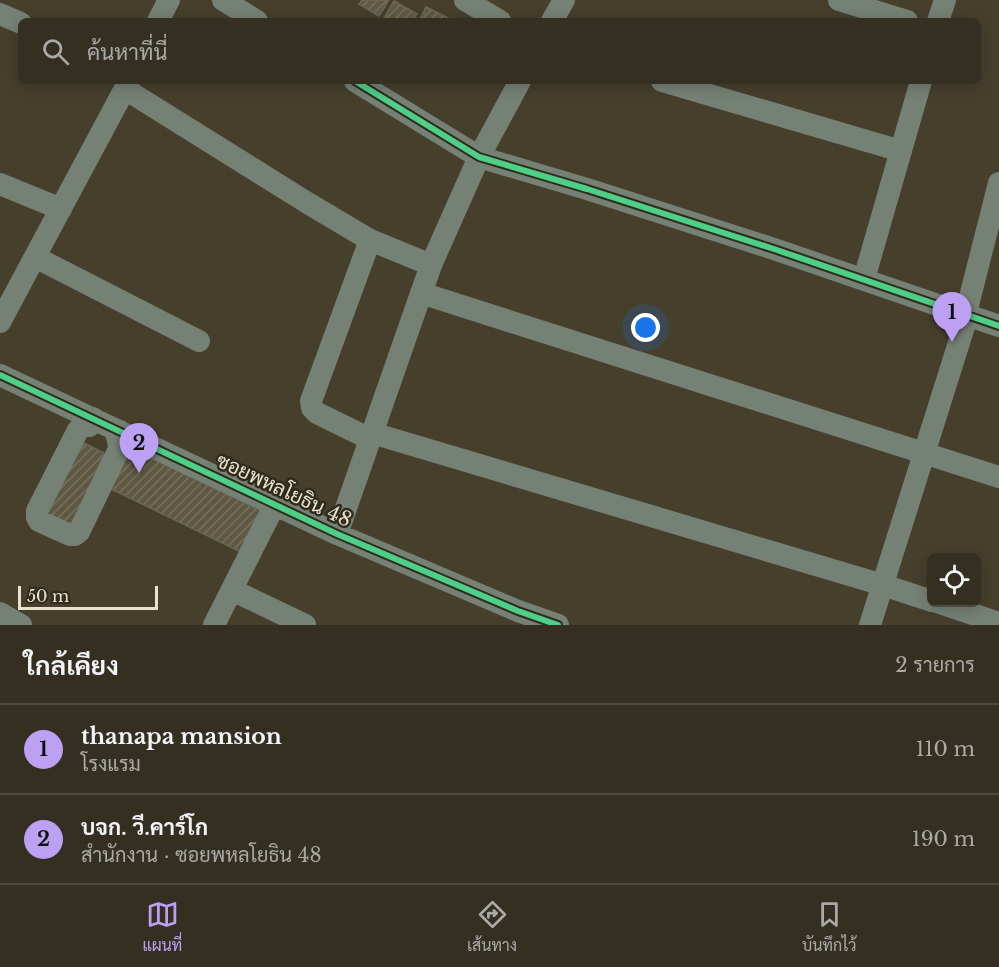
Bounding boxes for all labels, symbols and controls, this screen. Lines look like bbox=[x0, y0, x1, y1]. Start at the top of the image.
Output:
search box bbox=[18, 18, 981, 84]
icon: search bbox=[39, 35, 72, 68]
text: ค้นหาที่นี่ bbox=[87, 39, 167, 66]
pin: 1 bbox=[932, 292, 972, 342]
your location bbox=[631, 313, 660, 342]
pin: 2 bbox=[120, 424, 158, 473]
street label: ซอยพหลโยธิน 48 bbox=[213, 447, 356, 532]
map controls bbox=[927, 553, 981, 607]
button: locate bbox=[927, 553, 981, 607]
scale bar bbox=[18, 583, 158, 610]
text: 50 m bbox=[27, 586, 69, 606]
text: ใกล้เคียง bbox=[24, 650, 119, 682]
text: 2 รายการ bbox=[895, 653, 975, 677]
text: thanapa mansion bbox=[81, 723, 282, 750]
text: 1 bbox=[39, 737, 48, 761]
text: 110 m bbox=[916, 737, 975, 761]
text: โรงแรม bbox=[81, 752, 141, 776]
text: บจก. วี.คาร์โก bbox=[81, 814, 208, 841]
text: 2 bbox=[37, 827, 50, 851]
text: 190 m bbox=[912, 827, 975, 851]
text: สำนักงาน · ซอยพหลโยธิน 48 bbox=[81, 843, 322, 867]
tab: แผนที่ bbox=[142, 898, 182, 955]
tab: เส้นทาง bbox=[467, 898, 517, 955]
tab: บันทึกไว้ bbox=[802, 898, 857, 955]

